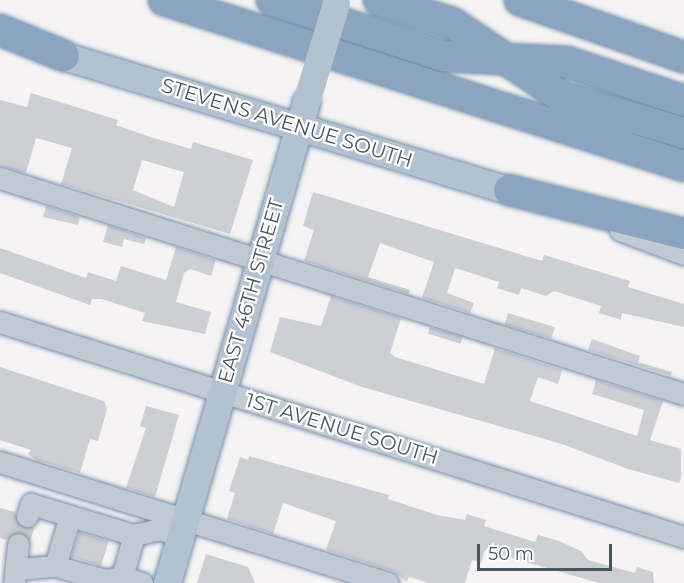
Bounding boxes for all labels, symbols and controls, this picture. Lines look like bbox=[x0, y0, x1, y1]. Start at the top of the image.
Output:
street label: STEVENS AVENUE SOUTH bbox=[159, 73, 415, 173]
street label: EAST 46TH STREET bbox=[213, 196, 289, 386]
street label: 1ST AVENUE SOUTH bbox=[243, 388, 441, 470]
scale bar bbox=[480, 532, 615, 570]
text: 50 m bbox=[488, 543, 534, 565]

